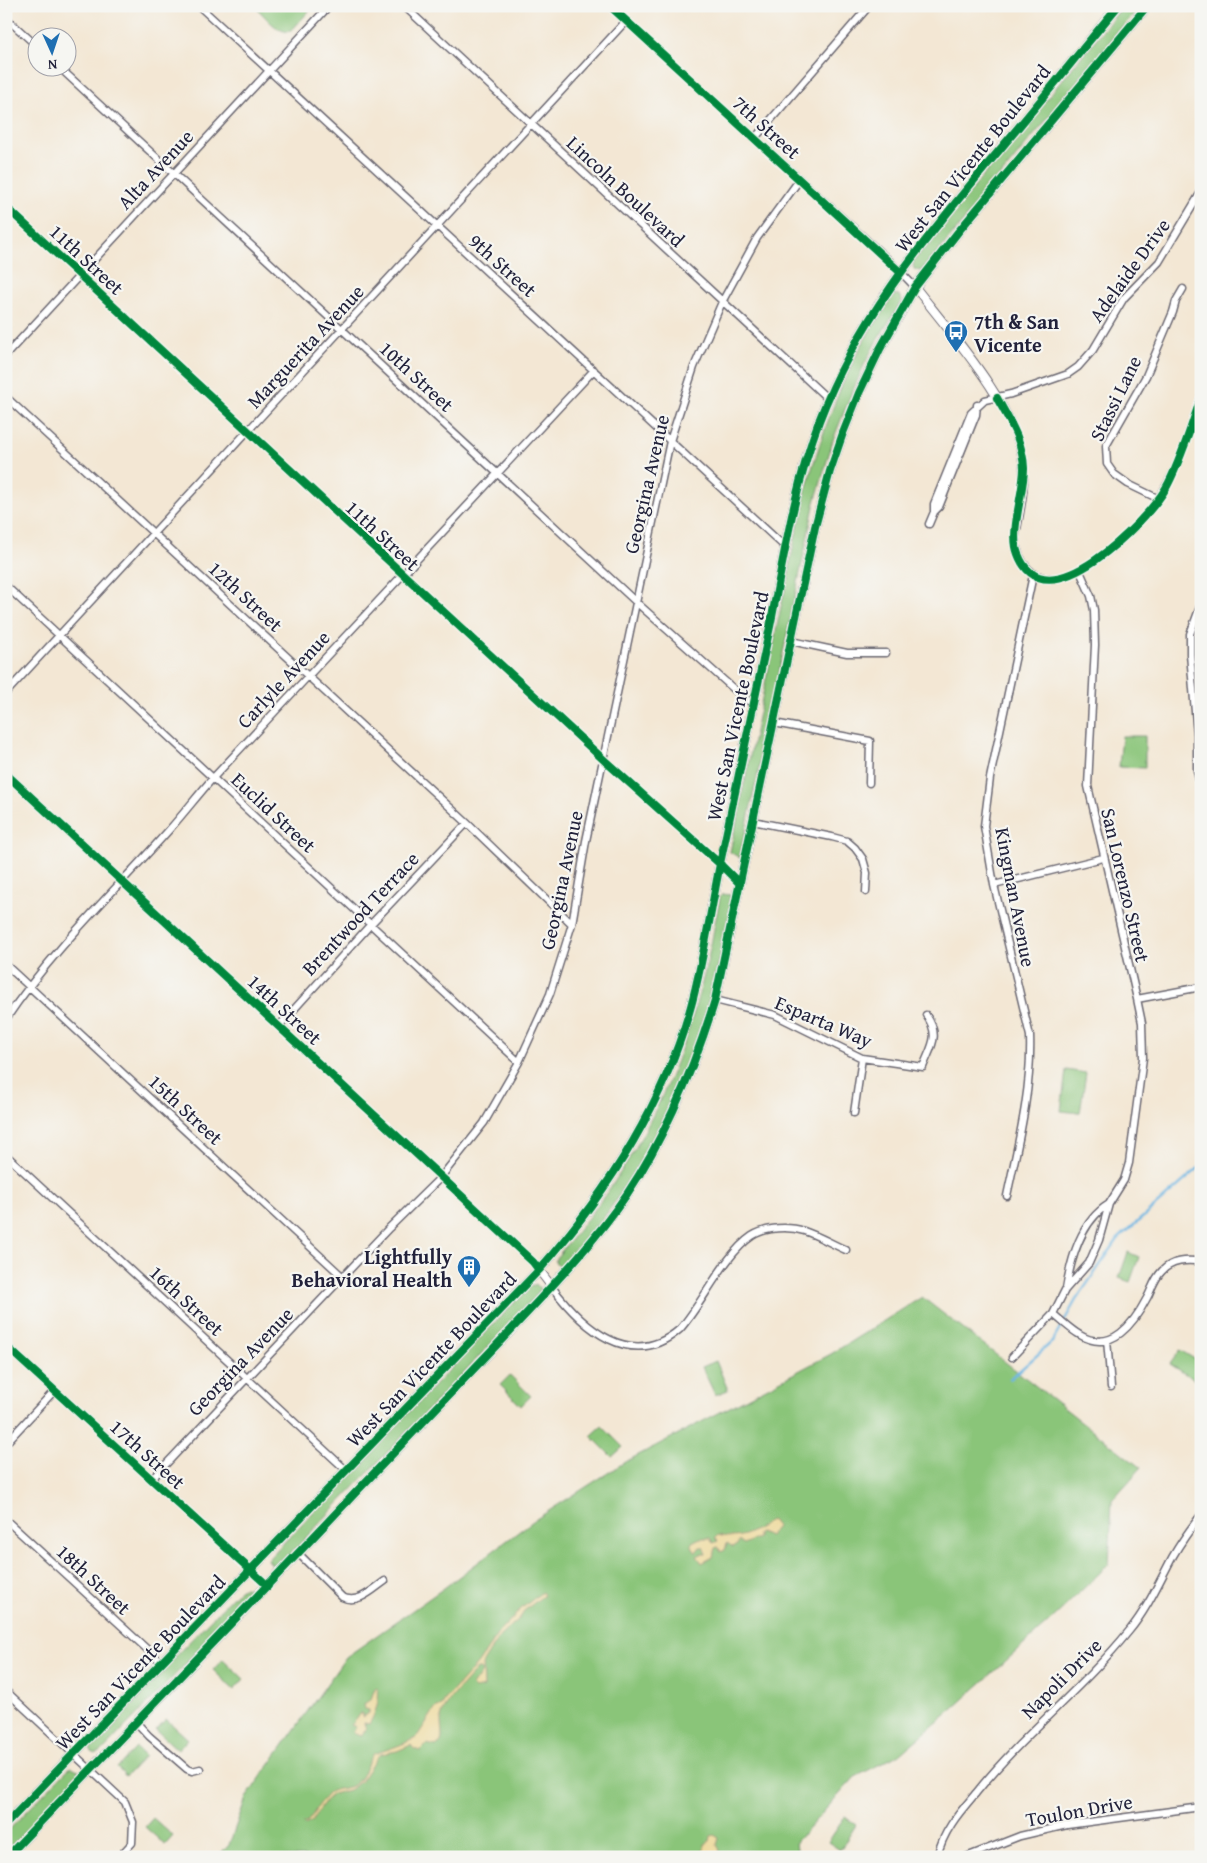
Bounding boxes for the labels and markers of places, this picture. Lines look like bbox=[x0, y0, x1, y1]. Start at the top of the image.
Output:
place label: 7th & San Vicente bbox=[974, 307, 1059, 359]
bus stop icon: 7th & San Vicente bbox=[943, 319, 969, 353]
place label: Lightfully Behavioral Health bbox=[292, 1242, 453, 1294]
building icon: Lightfully Behavioral Health bbox=[456, 1254, 482, 1288]

